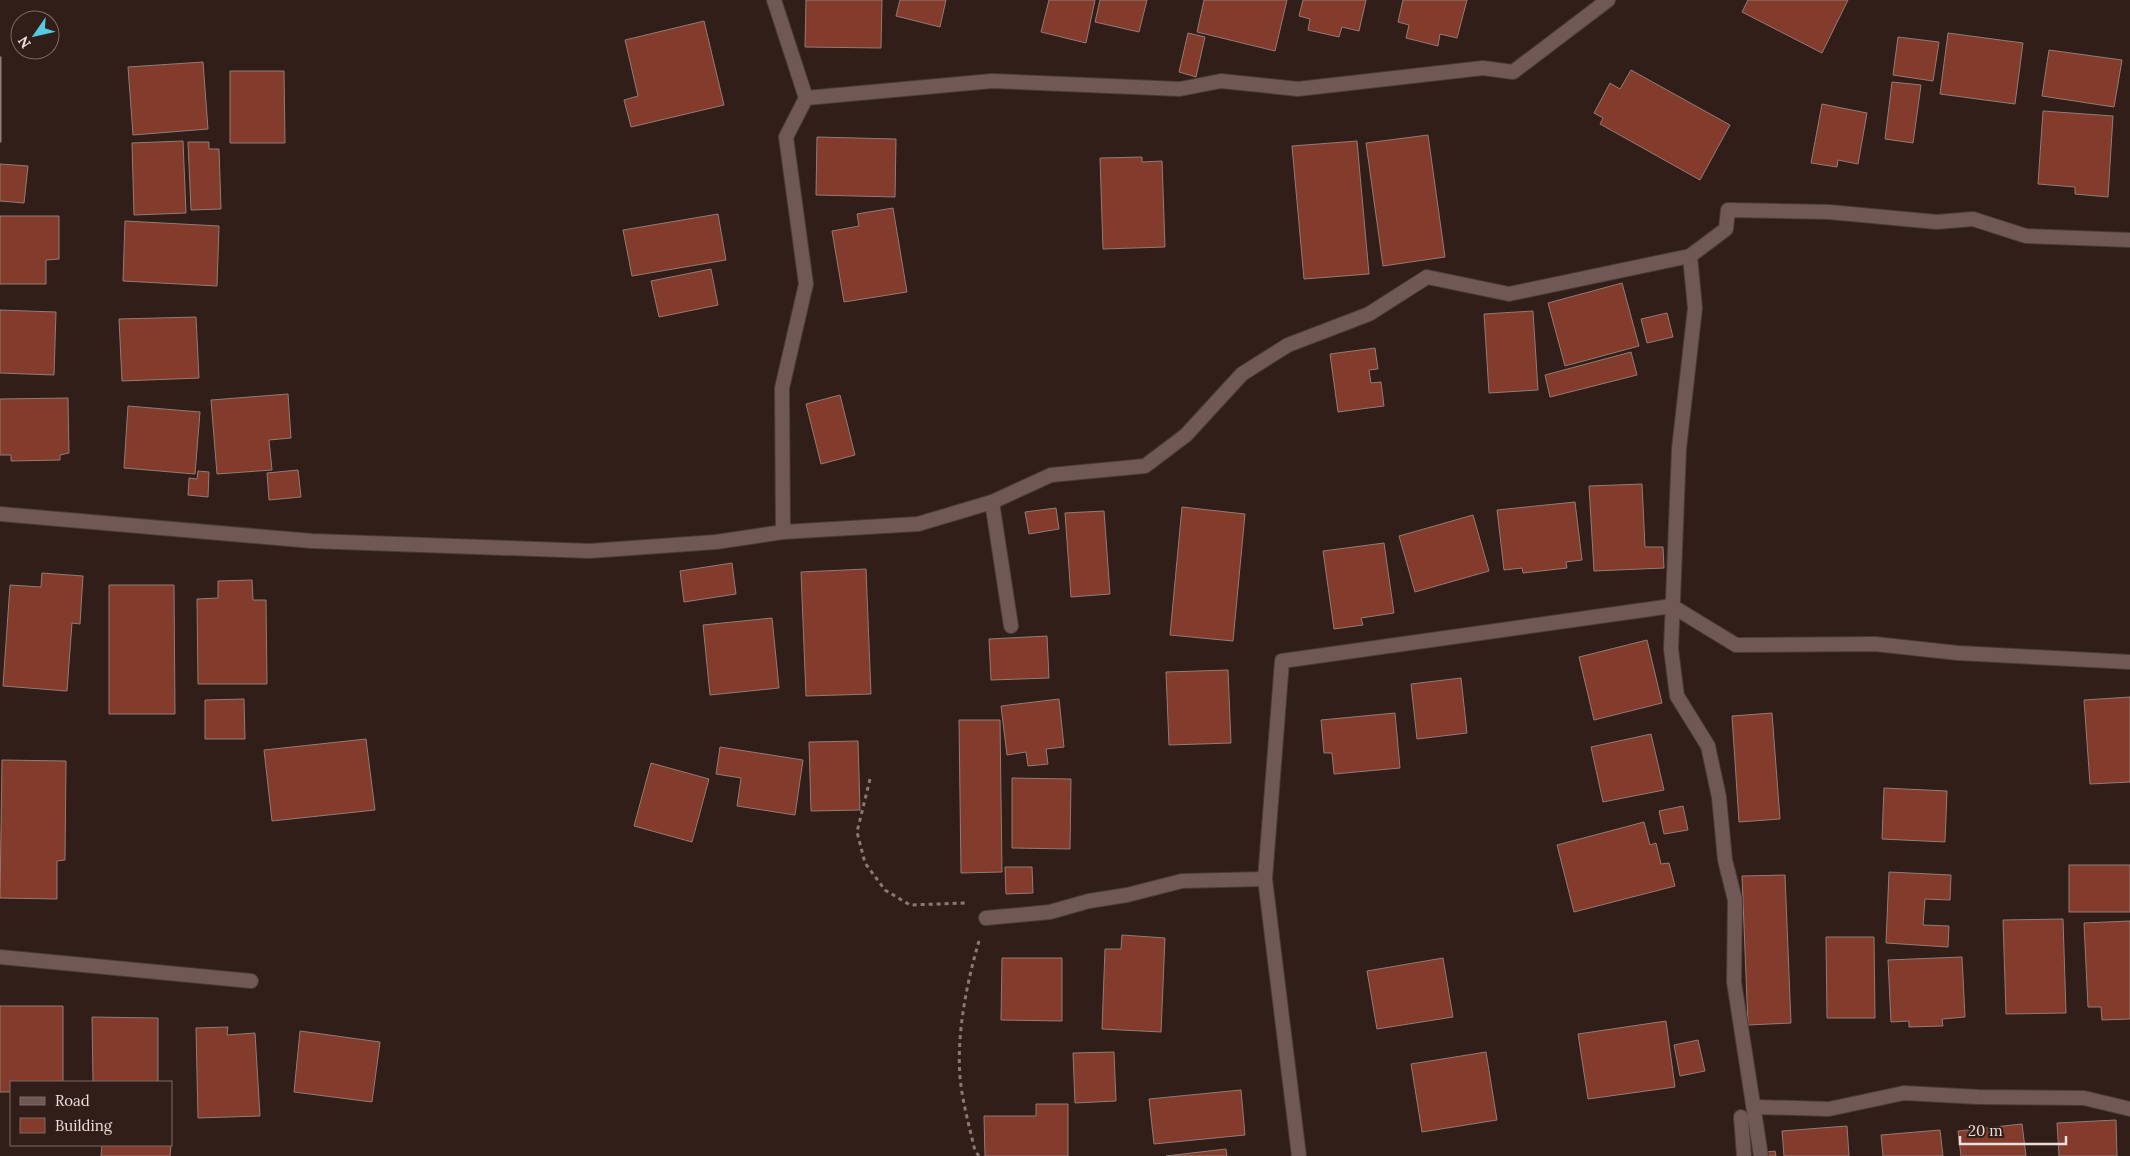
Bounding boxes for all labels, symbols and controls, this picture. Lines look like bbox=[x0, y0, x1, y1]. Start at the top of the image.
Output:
north arrow bbox=[10, 10, 60, 60]
text: N bbox=[14, 33, 35, 52]
legend bbox=[10, 1081, 172, 1146]
text: Road bbox=[55, 1091, 90, 1110]
scale bar bbox=[1960, 1114, 2066, 1146]
text: Building bbox=[55, 1116, 113, 1135]
text: 20 m bbox=[1968, 1121, 2003, 1140]

